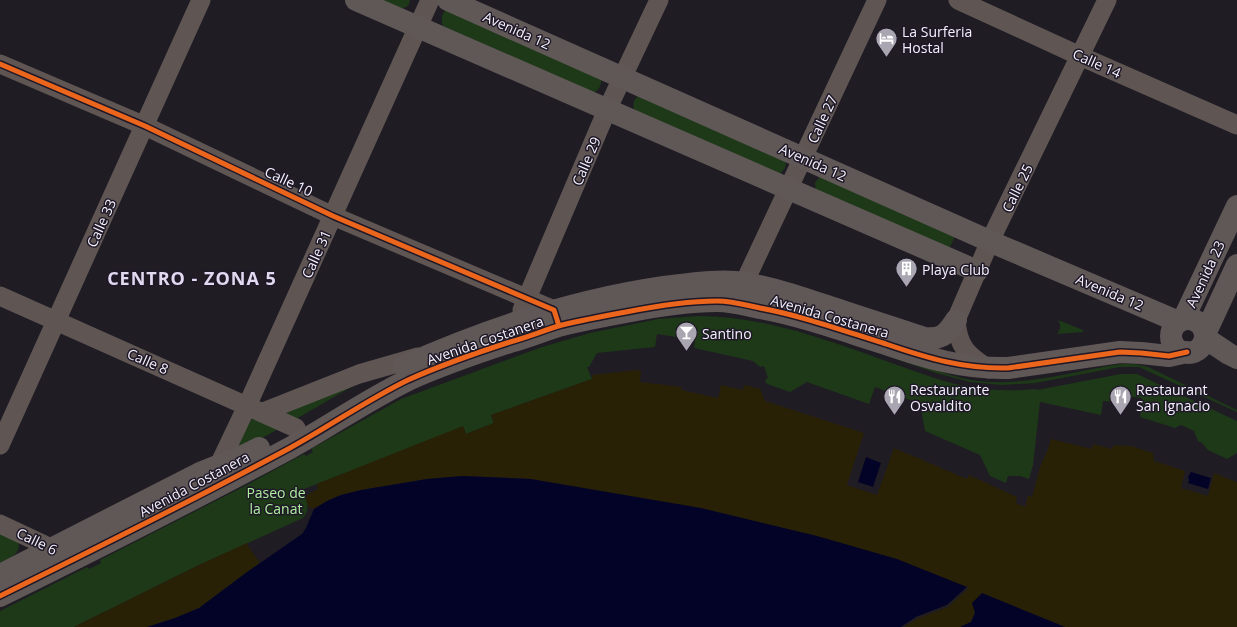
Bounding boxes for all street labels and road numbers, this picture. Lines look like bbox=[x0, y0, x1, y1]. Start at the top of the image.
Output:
street label: Avenida 12 bbox=[480, 7, 554, 53]
street label: Calle 14 bbox=[1070, 44, 1124, 82]
street label: Calle 27 bbox=[803, 92, 841, 146]
street label: Calle 29 bbox=[567, 134, 605, 188]
street label: Avenida 12 bbox=[776, 139, 850, 185]
street label: Calle 25 bbox=[997, 161, 1037, 215]
street label: Calle 10 bbox=[262, 162, 316, 200]
street label: Calle 33 bbox=[82, 196, 120, 250]
street label: Calle 31 bbox=[297, 227, 335, 281]
street label: Avenida 23 bbox=[1181, 237, 1229, 311]
street label: Avenida 12 bbox=[1073, 269, 1147, 315]
street label: Avenida Costanera bbox=[769, 290, 891, 342]
street label: Avenida Costanera bbox=[424, 311, 546, 369]
street label: Calle 8 bbox=[124, 344, 172, 378]
street label: Avenida Costanera bbox=[135, 447, 253, 521]
street label: Calle 6 bbox=[13, 523, 61, 559]

